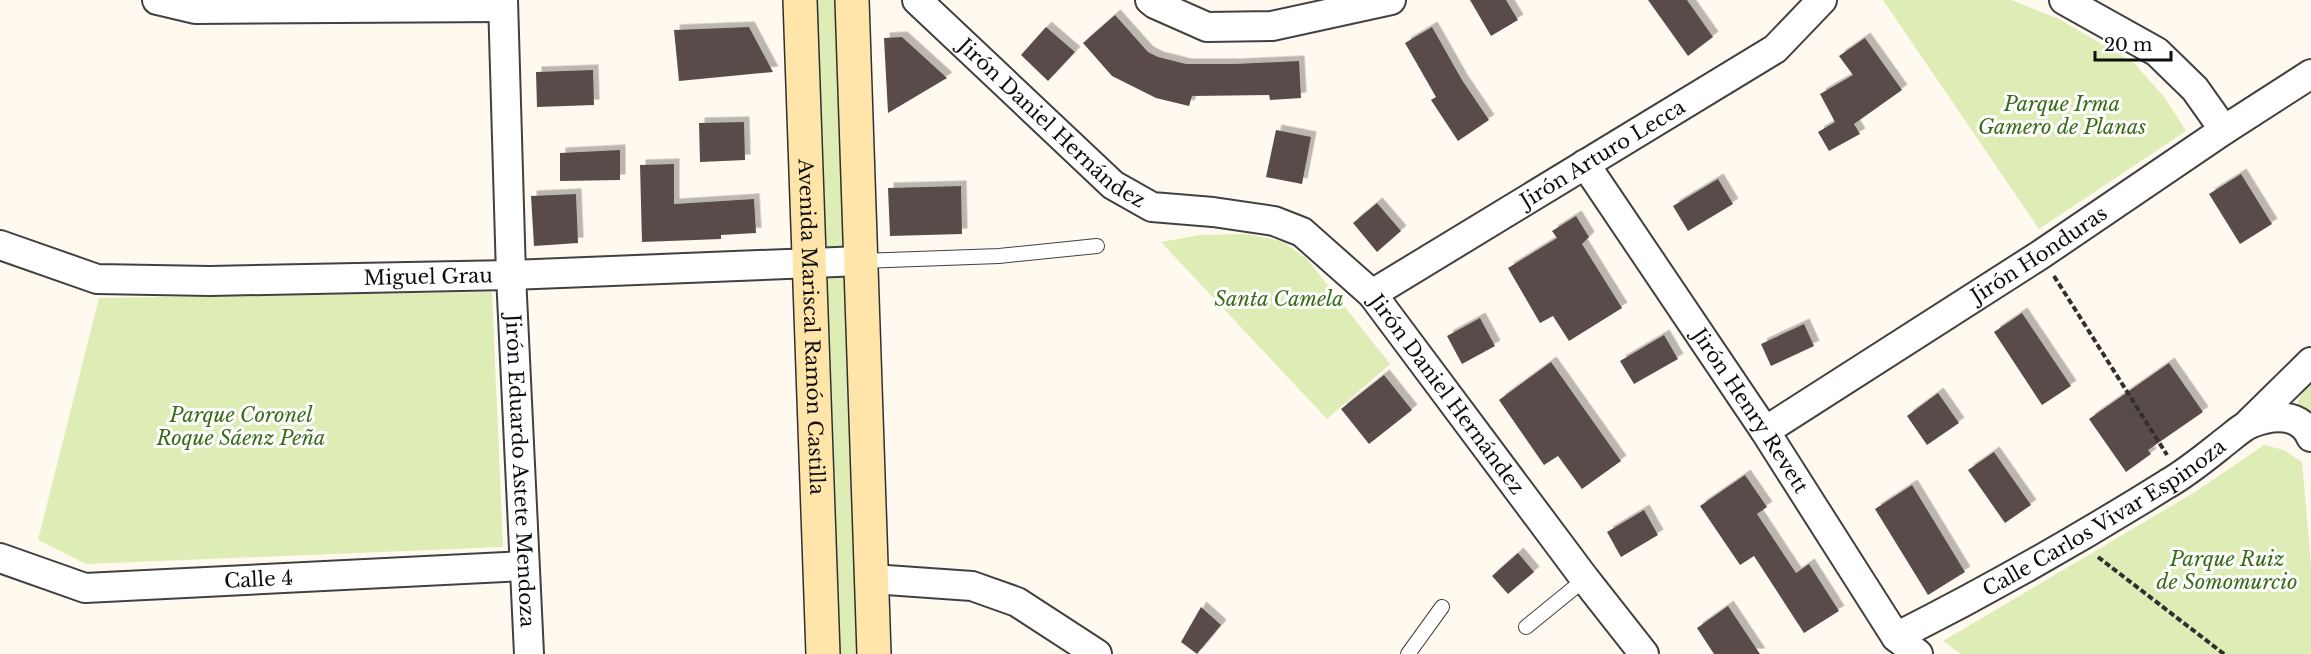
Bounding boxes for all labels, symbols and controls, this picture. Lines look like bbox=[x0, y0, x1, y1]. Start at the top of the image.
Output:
scale bar bbox=[2095, 24, 2172, 62]
street label: Jirón Daniel Hernández bbox=[951, 31, 1149, 213]
text: 20 m bbox=[2104, 34, 2152, 56]
park label: Parque Irma Gamero de Planas bbox=[1978, 92, 2146, 139]
street label: Jirón Arturo Lecca bbox=[1513, 94, 1690, 214]
street label: Avenida Mariscal Ramón Castilla bbox=[794, 157, 829, 496]
street label: Jirón Honduras bbox=[1964, 201, 2112, 310]
street label: Miguel Grau bbox=[363, 263, 493, 290]
park label: Santa Camela bbox=[1214, 287, 1344, 311]
street label: Jirón Daniel Hernández bbox=[1363, 287, 1529, 499]
street label: Jirón Eduardo Astete Mendoza bbox=[501, 311, 540, 629]
street label: Jirón Henry Revett bbox=[1686, 321, 1814, 498]
park label: Parque Coronel Roque Sáenz Peña bbox=[156, 403, 325, 450]
street label: Calle Carlos Vivar Espinoza bbox=[1978, 433, 2231, 601]
park label: Parque Ruiz de Somomurcio bbox=[2156, 547, 2298, 594]
street label: Calle 4 bbox=[224, 566, 294, 593]

